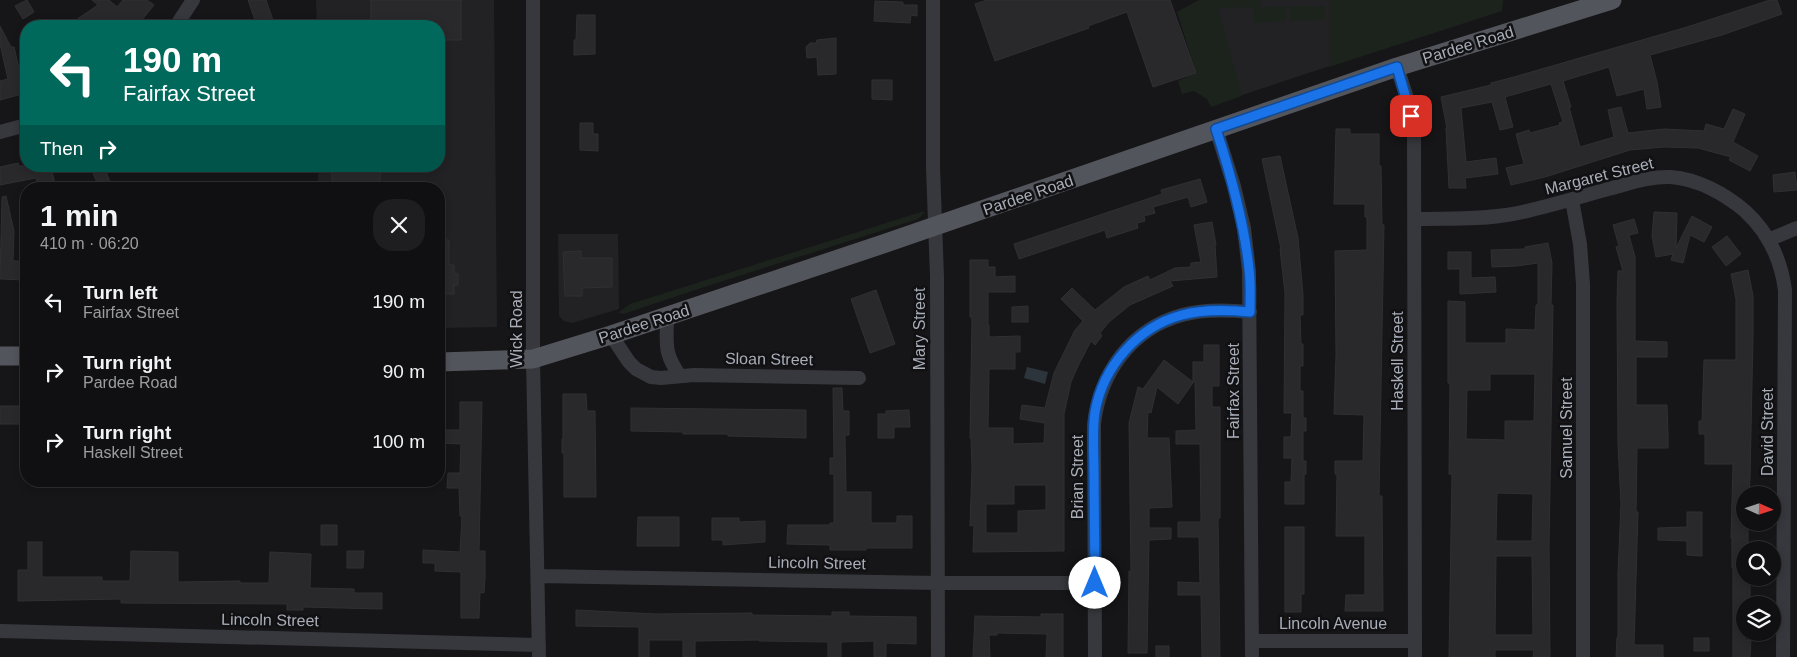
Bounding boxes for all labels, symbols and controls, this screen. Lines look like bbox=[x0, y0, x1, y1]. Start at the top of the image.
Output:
street label: Pardee Road bbox=[1420, 23, 1516, 67]
icon: left bbox=[40, 40, 105, 105]
text: 190 m bbox=[123, 40, 222, 79]
text: Fairfax Street bbox=[123, 81, 255, 106]
pin bbox=[1390, 95, 1432, 137]
icon: arrive bbox=[1397, 102, 1425, 130]
icon: right bbox=[93, 135, 121, 163]
text: Then bbox=[40, 138, 83, 159]
street label: Margaret Street bbox=[1543, 154, 1656, 198]
street label: Pardee Road bbox=[981, 172, 1075, 218]
text: 1 min bbox=[40, 199, 118, 232]
button: close bbox=[373, 199, 425, 251]
text: 410 m · 06:20 bbox=[40, 235, 139, 252]
text: Turn left bbox=[83, 282, 158, 303]
street label: Mary Street bbox=[911, 287, 928, 370]
icon: left bbox=[40, 288, 68, 316]
street label: Wick Road bbox=[508, 290, 525, 368]
text: 190 m bbox=[372, 291, 425, 312]
street label: Pardee Road bbox=[597, 301, 691, 347]
text: Fairfax Street bbox=[83, 304, 179, 321]
street label: Haskell Street bbox=[1389, 311, 1406, 411]
street label: Fairfax Street bbox=[1225, 342, 1242, 439]
street label: Sloan Street bbox=[725, 350, 814, 368]
text: Turn right bbox=[83, 352, 171, 373]
icon: right bbox=[40, 358, 68, 386]
text: 90 m bbox=[383, 361, 425, 382]
text: Pardee Road bbox=[83, 374, 177, 391]
street label: Samuel Street bbox=[1558, 377, 1575, 479]
street label: David Street bbox=[1759, 387, 1776, 476]
text: Turn right bbox=[83, 422, 171, 443]
icon: right bbox=[40, 428, 68, 456]
text: 100 m bbox=[372, 431, 425, 452]
street label: Brian Street bbox=[1069, 434, 1086, 519]
text: Haskell Street bbox=[83, 444, 183, 461]
north arrow bbox=[1736, 486, 1781, 531]
map controls bbox=[1736, 486, 1781, 641]
button: search bbox=[1736, 541, 1781, 586]
street label: Lincoln Street bbox=[768, 554, 867, 572]
position arrow bbox=[1068, 556, 1120, 608]
button: layers bbox=[1736, 596, 1781, 641]
street label: Lincoln Street bbox=[221, 611, 320, 629]
street label: Lincoln Avenue bbox=[1279, 615, 1387, 632]

